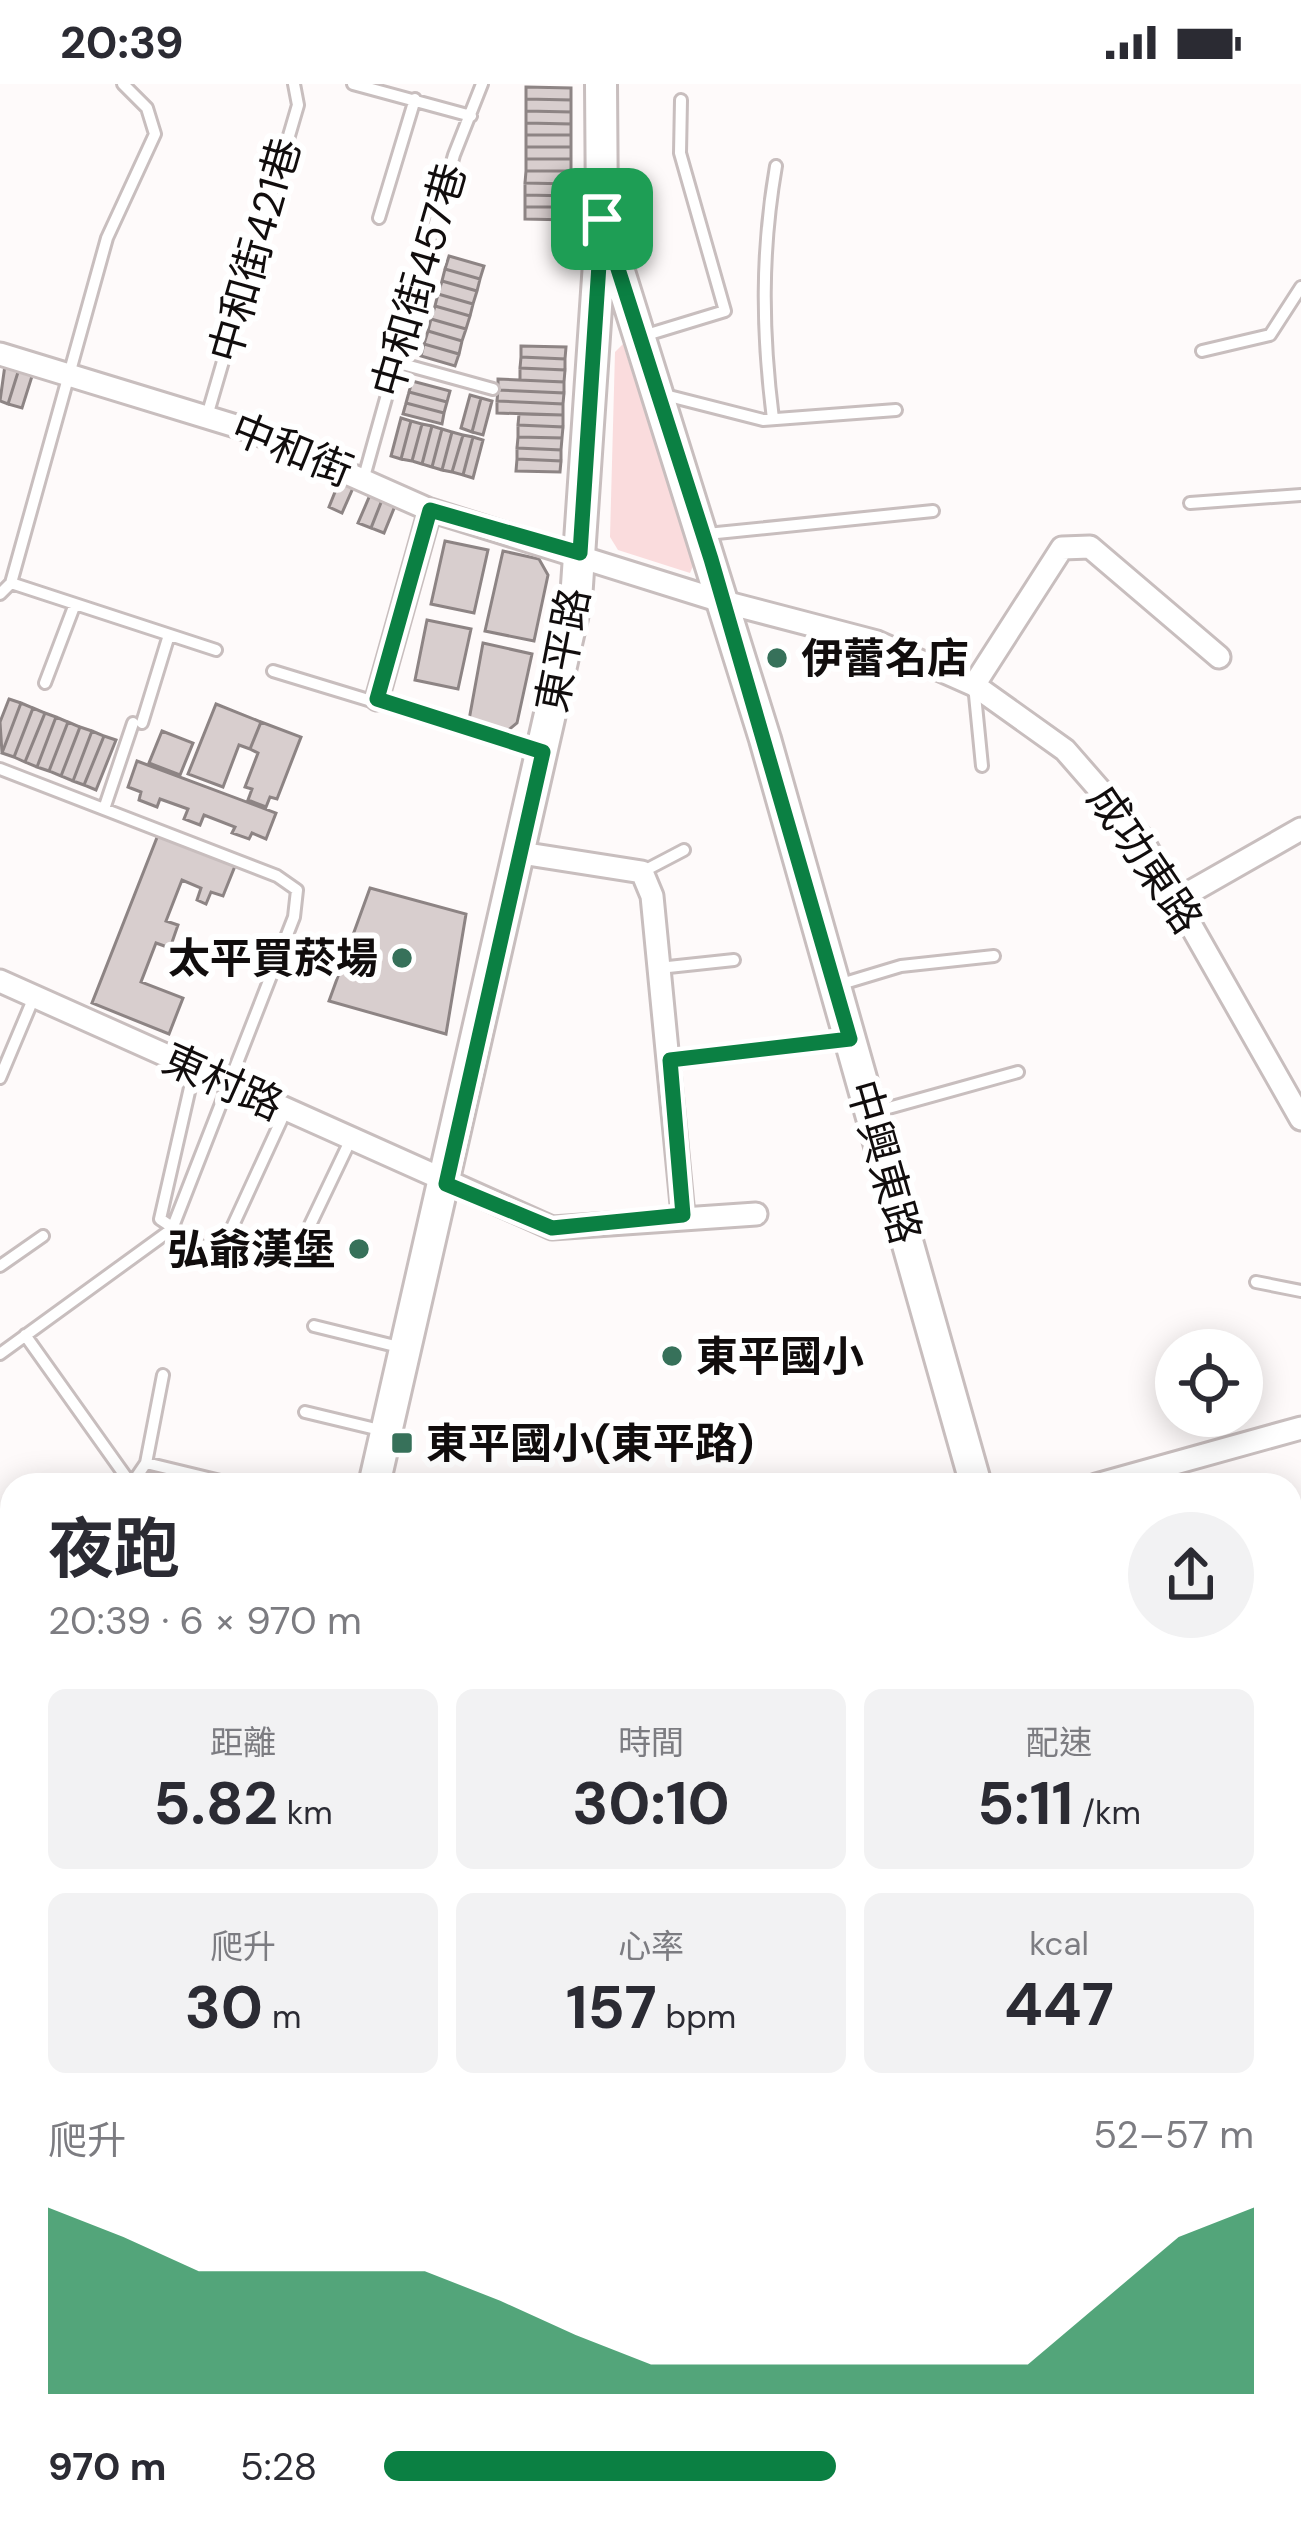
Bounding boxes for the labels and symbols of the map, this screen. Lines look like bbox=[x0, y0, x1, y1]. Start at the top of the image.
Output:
street label: 中和街421巷 bbox=[197, 131, 313, 369]
street label: 中和街457巷 bbox=[359, 157, 479, 403]
pin bbox=[551, 168, 653, 270]
street label: 中和街 bbox=[223, 401, 361, 499]
street label: 東平路 bbox=[524, 583, 602, 717]
place label: 伊蕾名店 bbox=[801, 631, 969, 686]
marker: 伊蕾名店 bbox=[764, 645, 790, 671]
street label: 成功東路 bbox=[1075, 774, 1215, 944]
place label: 太平買菸場 bbox=[168, 931, 378, 986]
marker: 太平買菸場 bbox=[389, 945, 415, 971]
street label: 東村路 bbox=[154, 1031, 292, 1133]
street label: 中興東路 bbox=[834, 1074, 934, 1250]
place label: 弘爺漢堡 bbox=[167, 1222, 335, 1277]
marker: 弘爺漢堡 bbox=[346, 1236, 372, 1262]
place label: 東平國小 bbox=[696, 1329, 864, 1384]
marker: 東平國小 bbox=[659, 1343, 685, 1369]
place label: 東平國小(東平路) bbox=[426, 1416, 754, 1471]
marker: 東平國小(東平路) bbox=[389, 1430, 415, 1456]

